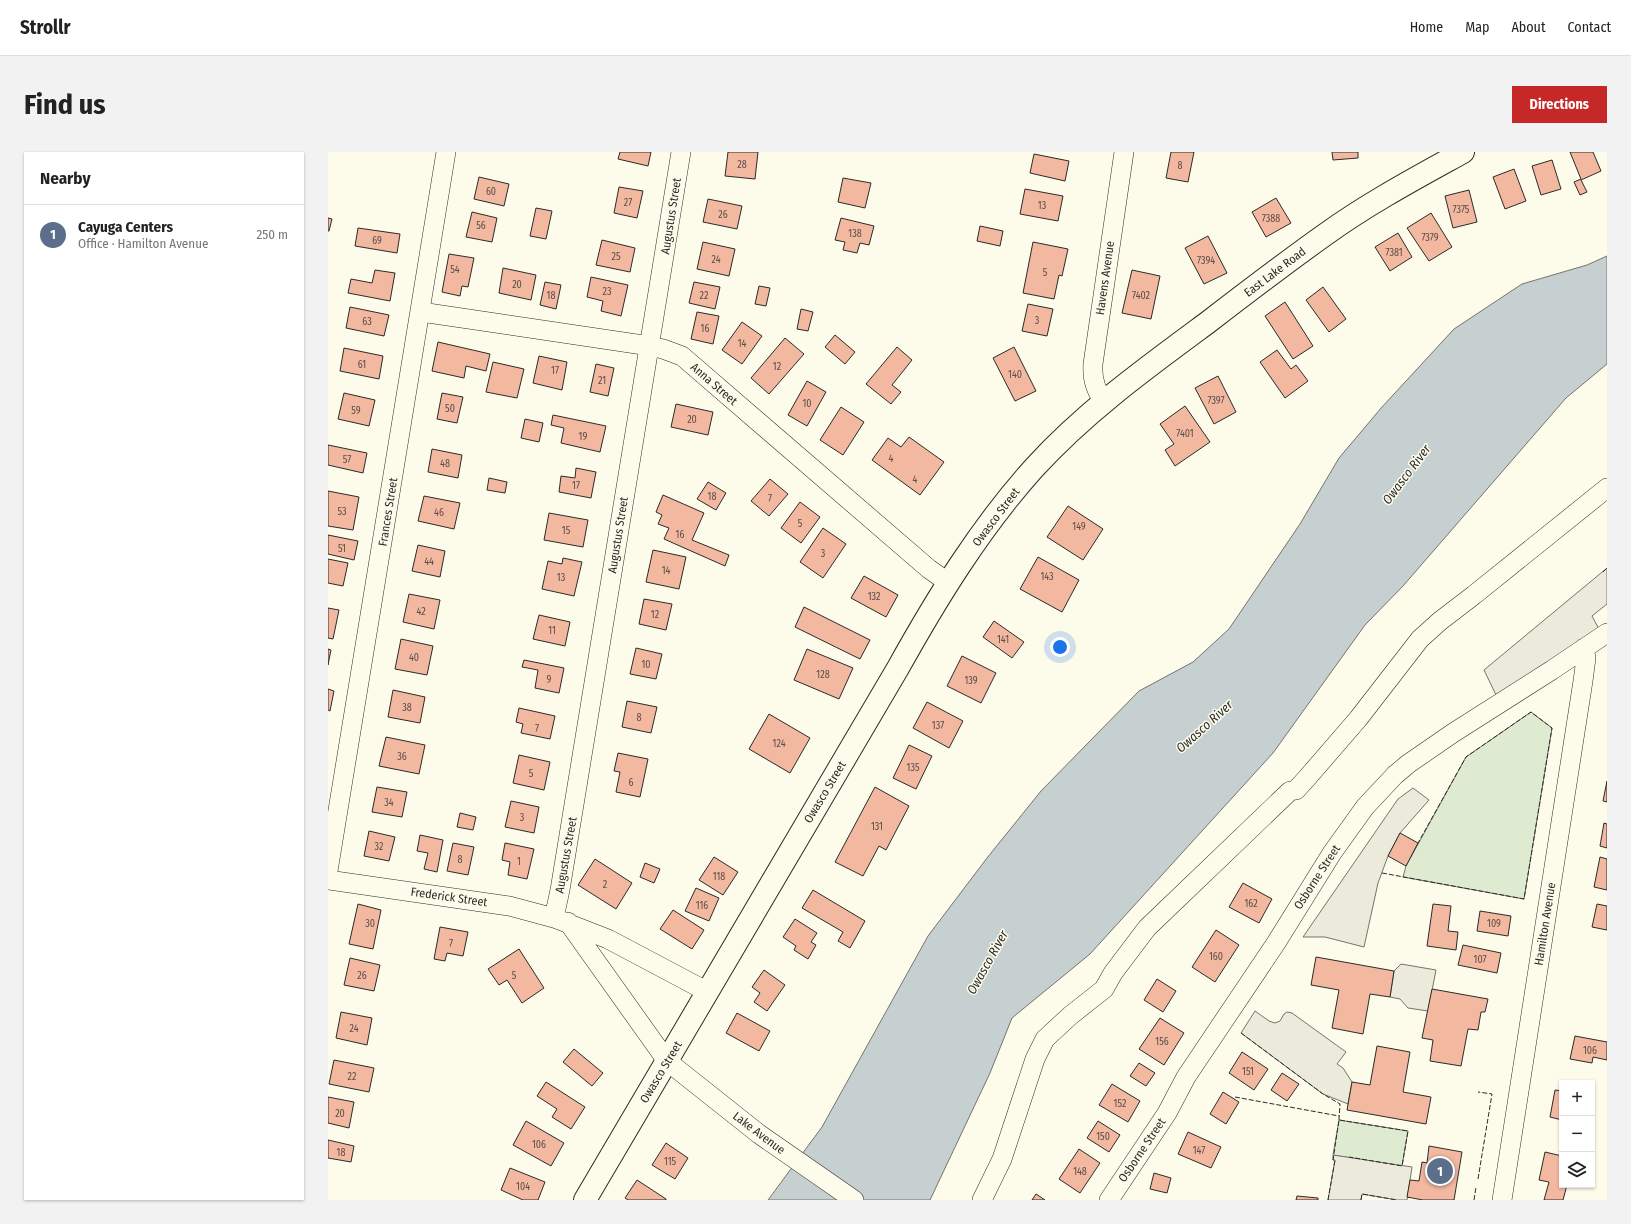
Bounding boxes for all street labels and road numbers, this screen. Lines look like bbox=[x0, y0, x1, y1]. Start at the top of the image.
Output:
street label: Augustus Street bbox=[658, 177, 684, 255]
street label: Havens Avenue bbox=[1093, 240, 1117, 316]
street label: East Lake Road bbox=[1241, 244, 1309, 300]
street label: Anna Street bbox=[688, 360, 740, 408]
street label: Frances Street bbox=[376, 477, 400, 547]
street label: Owasco Street bbox=[969, 485, 1023, 549]
street label: Augustus Street bbox=[605, 496, 631, 574]
street label: Owasco Street bbox=[801, 758, 849, 825]
street label: Augustus Street bbox=[552, 816, 580, 894]
street label: Osborne Street bbox=[1291, 842, 1343, 912]
street label: Hamilton Avenue bbox=[1532, 881, 1558, 967]
street label: Frederick Street bbox=[410, 885, 488, 909]
street label: Owasco Street bbox=[637, 1038, 685, 1105]
street label: Lake Avenue bbox=[730, 1109, 788, 1157]
street label: Osborne Street bbox=[1115, 1115, 1169, 1185]

